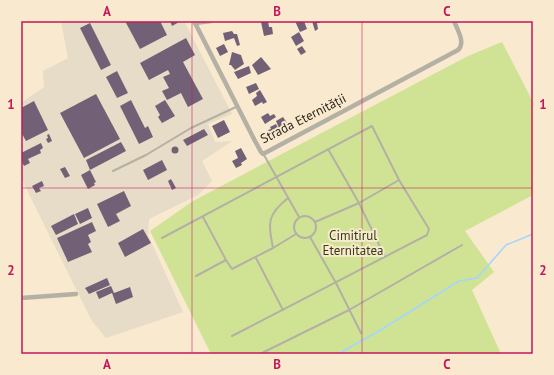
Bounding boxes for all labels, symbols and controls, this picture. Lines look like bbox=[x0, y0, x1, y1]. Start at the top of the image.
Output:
text: A bbox=[103, 3, 111, 20]
text: B bbox=[273, 3, 281, 20]
text: C bbox=[443, 3, 451, 20]
street label: Strada Eternității bbox=[257, 89, 349, 147]
text: 1 bbox=[7, 96, 15, 113]
text: 1 bbox=[539, 96, 547, 113]
park label: Cimitirul Eternitatea bbox=[322, 227, 384, 259]
text: 2 bbox=[7, 262, 15, 279]
text: 2 bbox=[539, 262, 547, 279]
text: A bbox=[103, 356, 111, 373]
text: B bbox=[273, 356, 281, 373]
text: C bbox=[443, 356, 451, 373]

